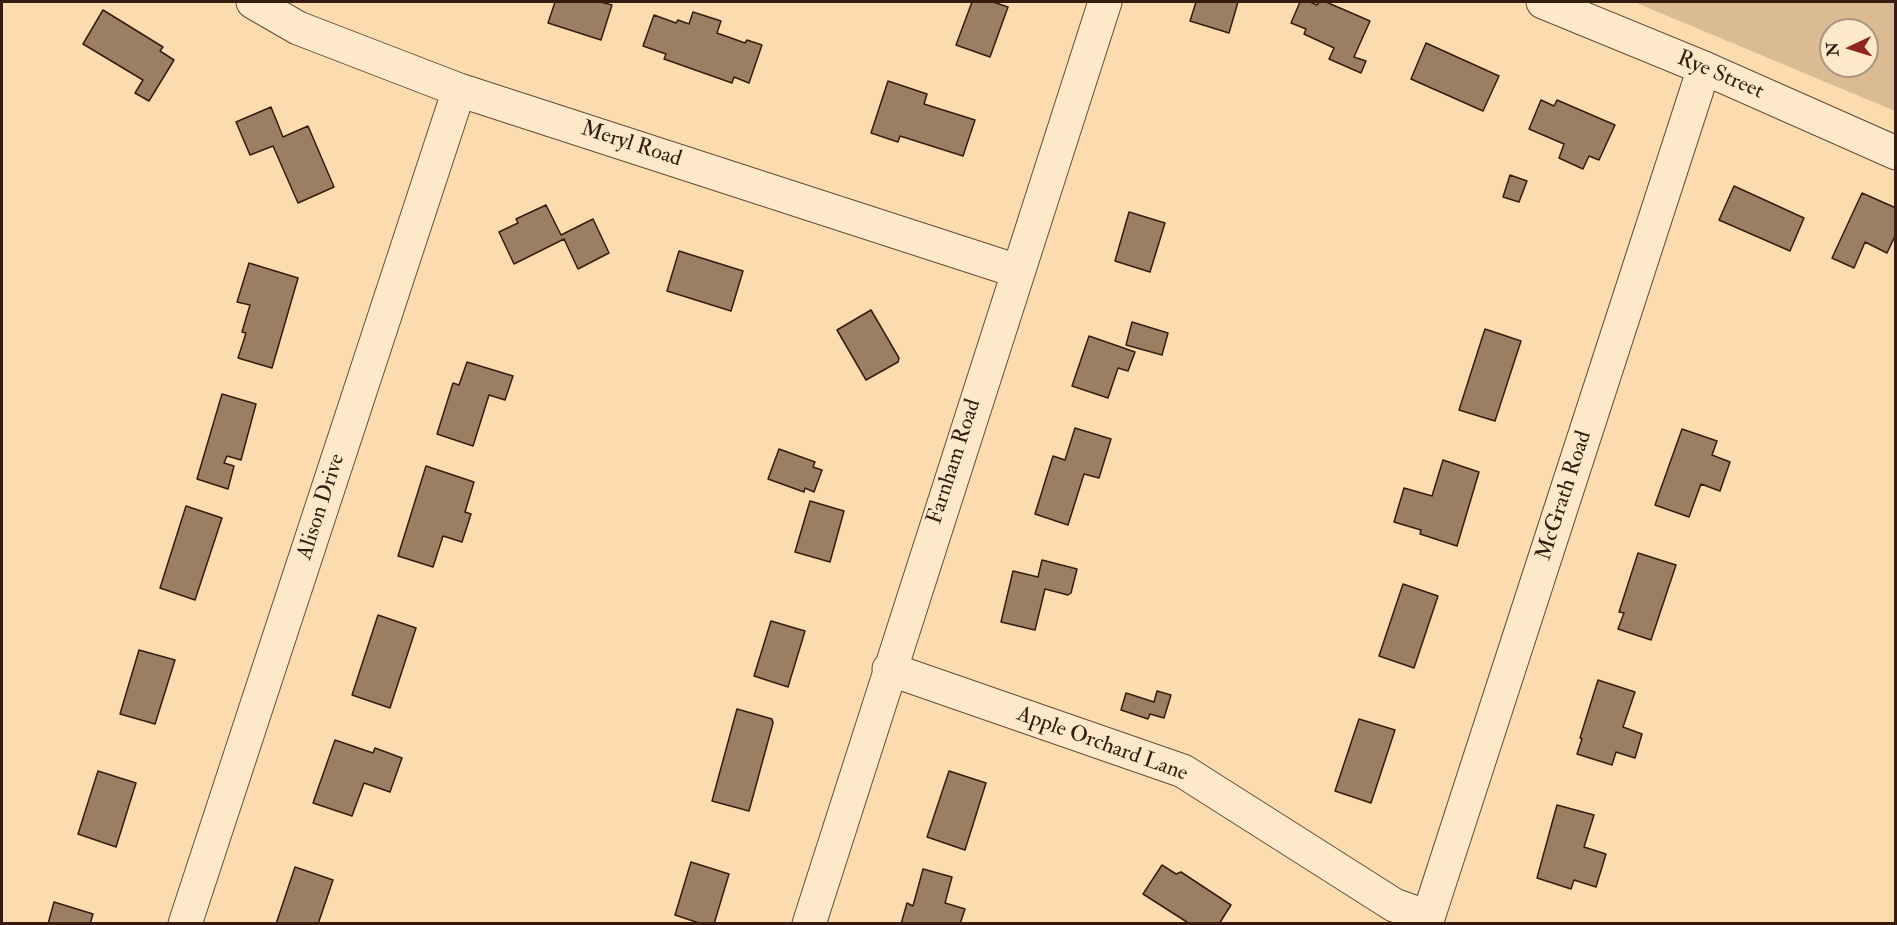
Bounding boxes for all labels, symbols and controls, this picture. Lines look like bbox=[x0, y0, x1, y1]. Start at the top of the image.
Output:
north arrow bbox=[1819, 18, 1879, 78]
text: N bbox=[1823, 41, 1844, 57]
street label: Rye Street bbox=[1673, 46, 1767, 106]
street label: Meryl Road bbox=[577, 116, 685, 174]
street label: Farnham Road bbox=[922, 396, 988, 528]
street label: McGrath Road bbox=[1532, 428, 1598, 564]
street label: Alison Drive bbox=[292, 451, 352, 563]
street label: Apple Orchard Lane bbox=[1013, 702, 1191, 788]

